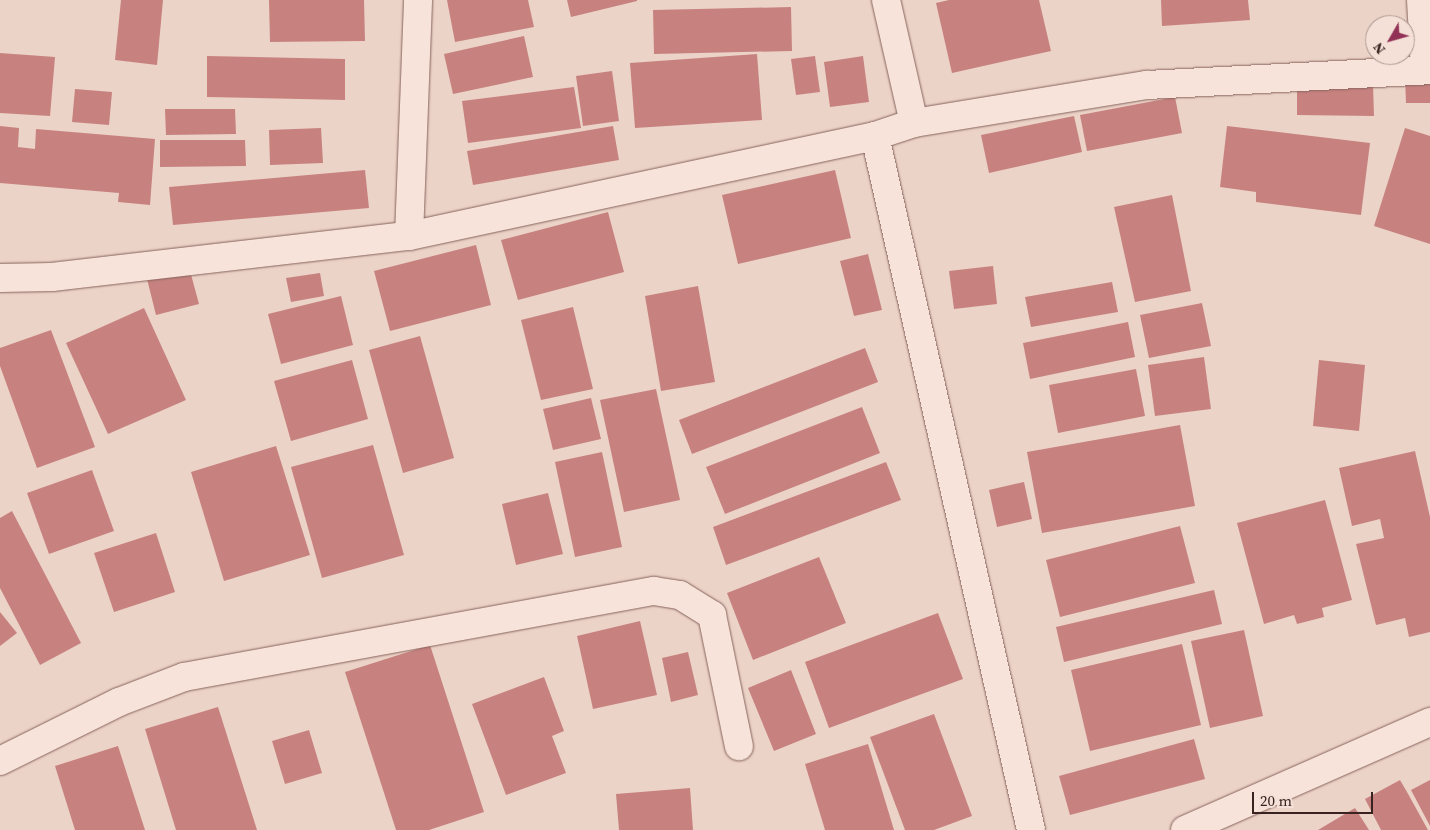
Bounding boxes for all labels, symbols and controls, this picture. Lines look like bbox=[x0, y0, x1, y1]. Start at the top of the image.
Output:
north arrow bbox=[1365, 15, 1415, 65]
text: N bbox=[1368, 38, 1390, 59]
scale bar bbox=[1255, 782, 1376, 814]
text: 20 m bbox=[1260, 790, 1292, 811]

